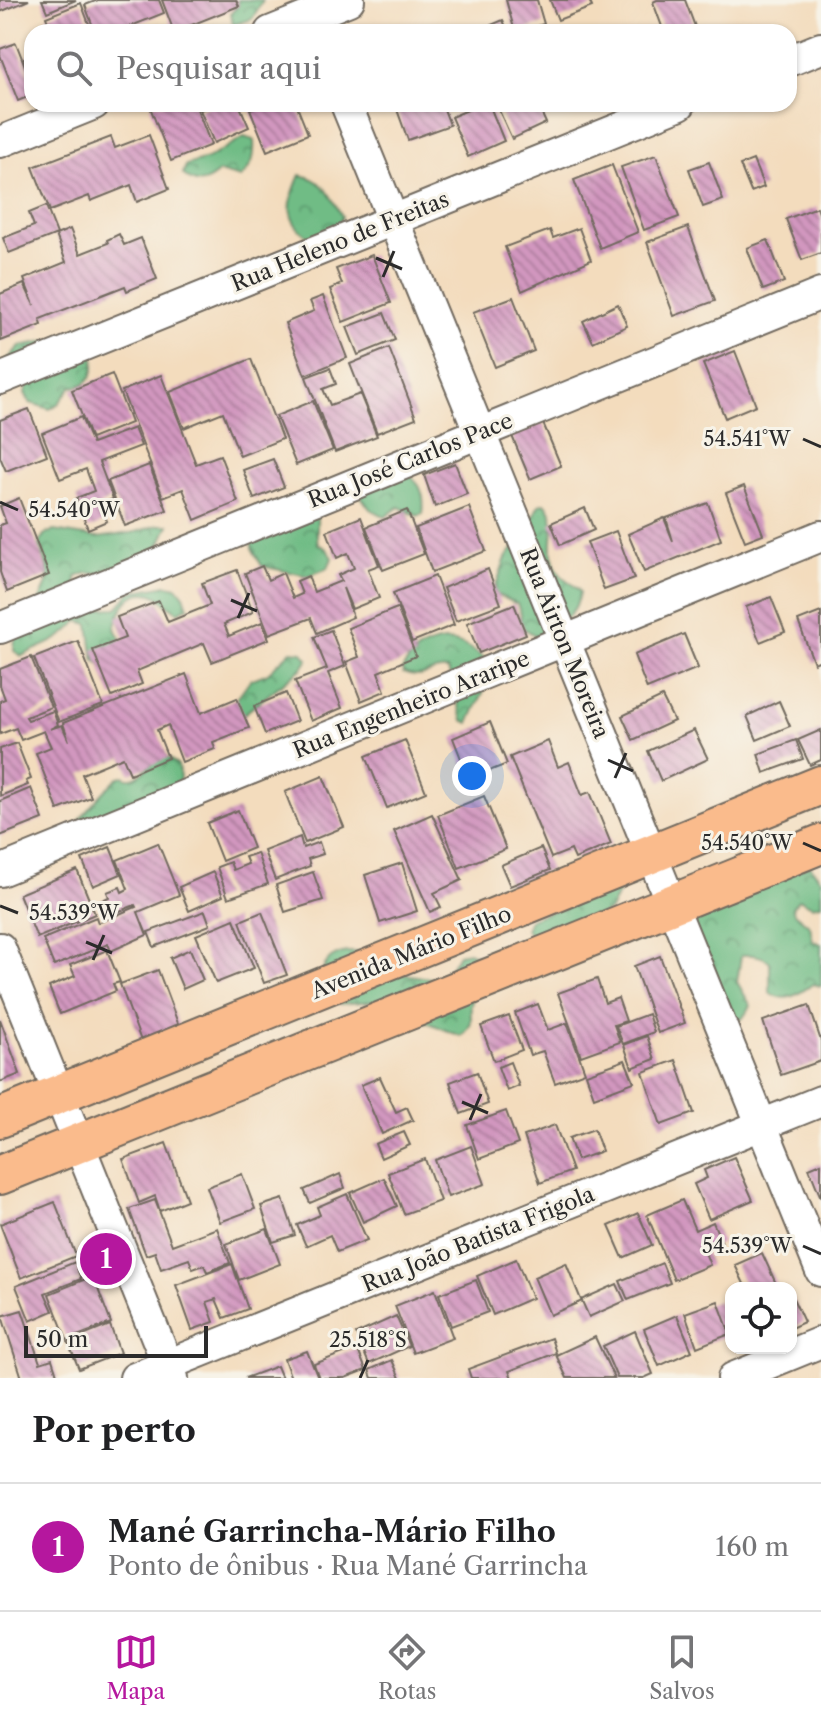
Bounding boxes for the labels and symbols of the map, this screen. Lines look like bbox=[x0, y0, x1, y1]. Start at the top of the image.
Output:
street label: Rua Heleno de Freitas bbox=[227, 185, 453, 297]
street label: Rua José Carlos Pace bbox=[304, 407, 517, 514]
text: 54.541°W bbox=[704, 427, 792, 451]
text: 54.540°W bbox=[28, 498, 121, 522]
street label: Rua Airton Moreira bbox=[514, 544, 615, 743]
street label: Rua Engenheiro Araripe bbox=[289, 645, 533, 764]
your location bbox=[452, 756, 492, 796]
text: 54.540°W bbox=[701, 831, 794, 855]
street label: Avenida Mário Filho bbox=[306, 900, 515, 1005]
text: 54.539°W bbox=[29, 901, 120, 925]
street label: Rua João Batista Frigola bbox=[358, 1180, 599, 1298]
pin: 1 bbox=[80, 1229, 132, 1289]
text: 54.539°W bbox=[702, 1234, 793, 1258]
scale bar bbox=[24, 1322, 208, 1358]
text: 25.518°S bbox=[329, 1328, 407, 1352]

